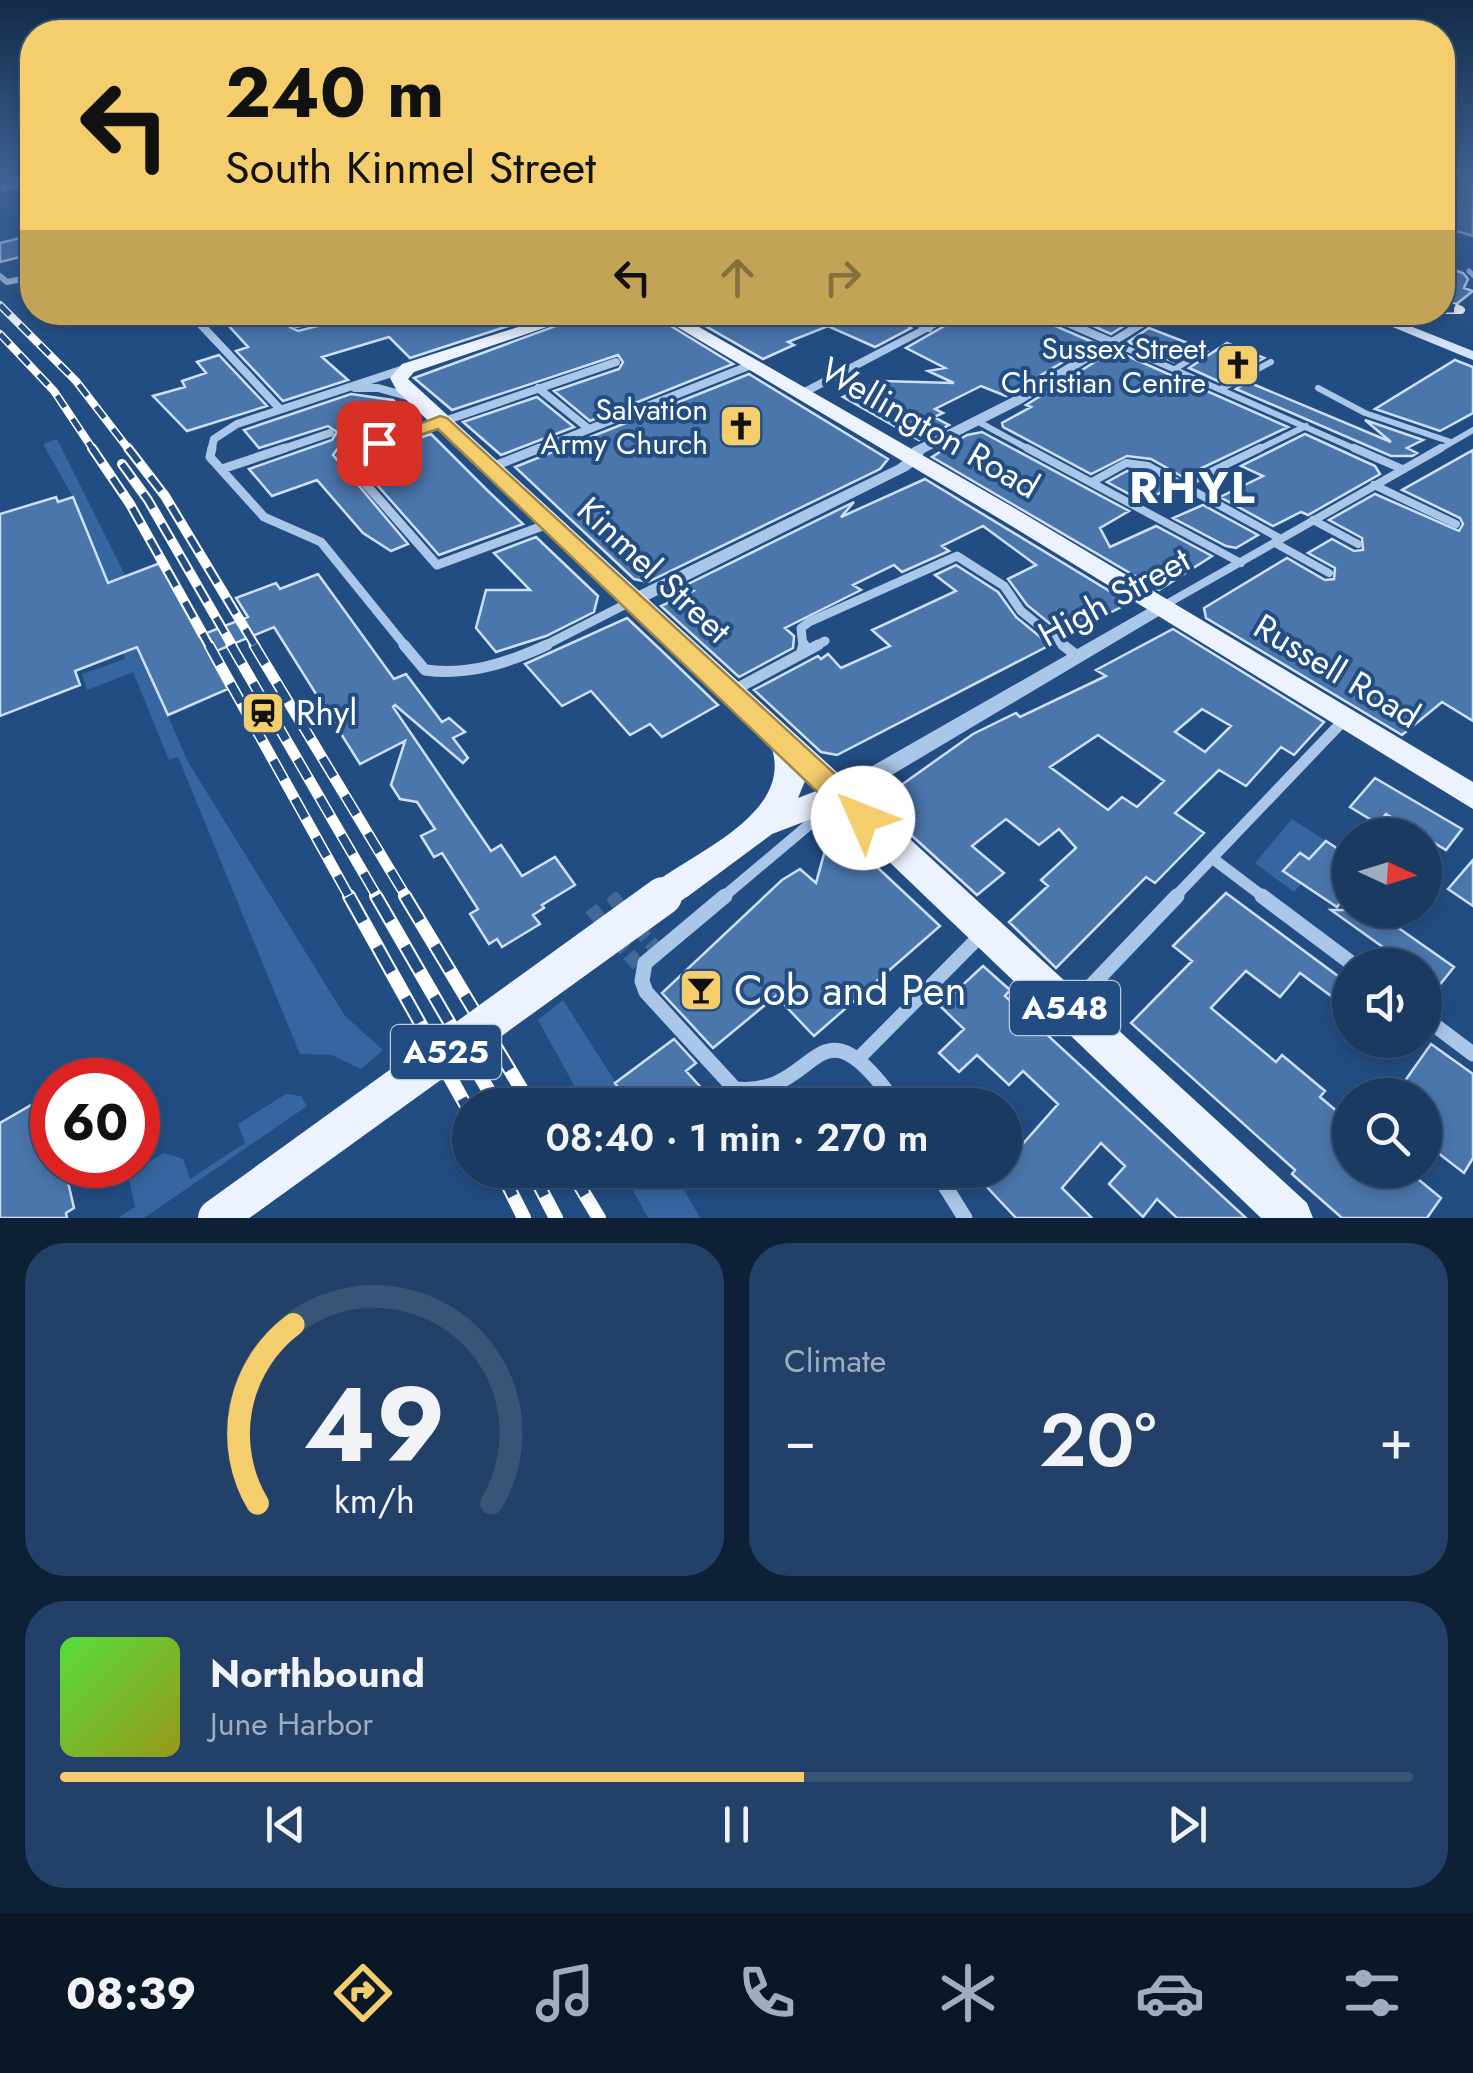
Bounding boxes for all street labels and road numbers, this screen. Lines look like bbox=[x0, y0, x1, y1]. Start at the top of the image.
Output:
street label: Wellington Road bbox=[811, 345, 1049, 511]
street label: Kinmel Street bbox=[566, 485, 743, 655]
street label: High Street bbox=[1029, 534, 1199, 659]
street label: Russell Road bbox=[1244, 602, 1430, 740]
road number: A548 bbox=[1010, 981, 1120, 1035]
road number: A525 bbox=[391, 1025, 501, 1079]

